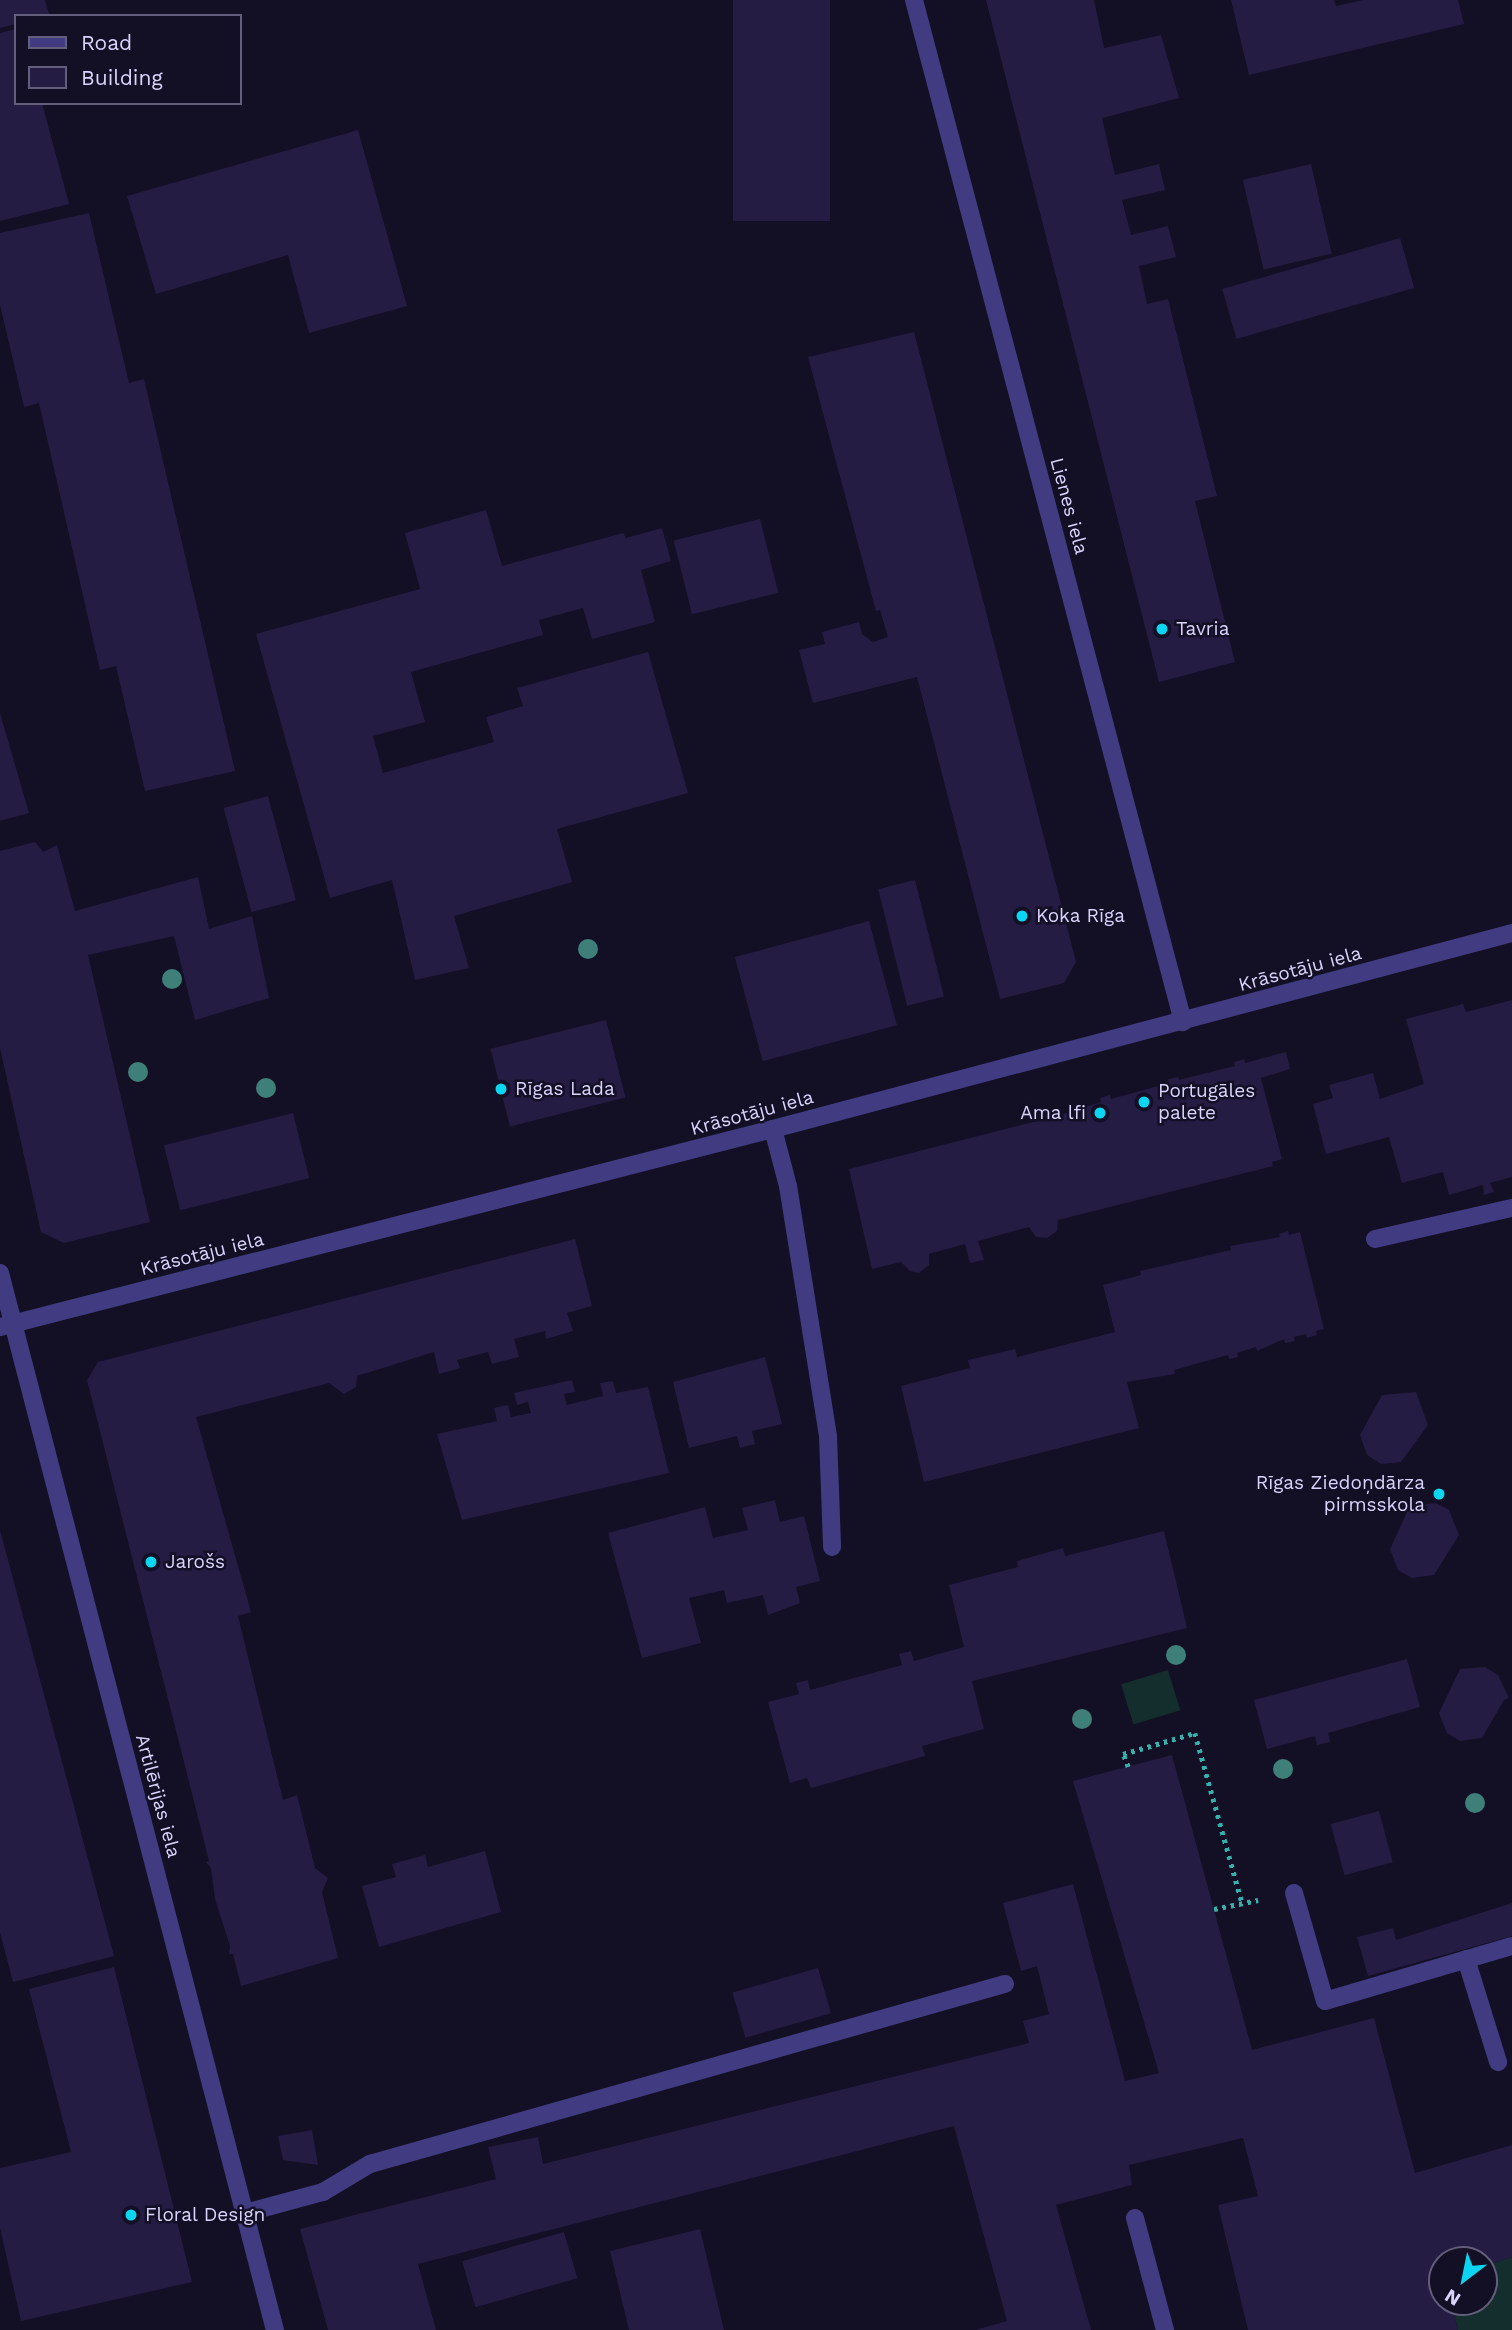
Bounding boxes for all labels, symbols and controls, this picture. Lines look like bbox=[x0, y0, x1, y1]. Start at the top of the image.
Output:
legend bbox=[14, 14, 242, 105]
text: Road bbox=[81, 30, 132, 55]
text: Building bbox=[81, 65, 163, 90]
street label: Lienes iela bbox=[1045, 455, 1093, 557]
place label: Tavria bbox=[1176, 618, 1229, 640]
marker: Tavria bbox=[1154, 621, 1170, 637]
place label: Koka Rīga bbox=[1036, 905, 1125, 927]
marker: Koka Rīga bbox=[1014, 908, 1030, 924]
street label: Krāsotāju iela bbox=[1236, 942, 1364, 996]
place label: Rīgas Lada bbox=[515, 1078, 615, 1100]
place label: Portugāles palete bbox=[1158, 1080, 1255, 1124]
marker: Rīgas Lada bbox=[493, 1081, 509, 1097]
street label: Krāsotāju iela bbox=[688, 1086, 816, 1140]
marker: Portugāles palete bbox=[1136, 1094, 1152, 1110]
place label: Ama lfi bbox=[1020, 1102, 1086, 1124]
marker: Ama lfi bbox=[1092, 1105, 1108, 1121]
street label: Krāsotāju iela bbox=[138, 1228, 266, 1280]
place label: Rīgas Ziedoņdārza pirmsskola bbox=[1256, 1472, 1425, 1516]
marker: Rīgas Ziedoņdārza pirmsskola bbox=[1431, 1486, 1447, 1502]
place label: Jarošs bbox=[165, 1551, 225, 1573]
marker: Jarošs bbox=[143, 1554, 159, 1570]
street label: Artilērijas iela bbox=[131, 1732, 185, 1860]
place label: Floral Design bbox=[145, 2204, 266, 2226]
marker: Floral Design bbox=[123, 2207, 139, 2223]
north arrow bbox=[1428, 2246, 1498, 2316]
text: N bbox=[1441, 2284, 1465, 2311]

